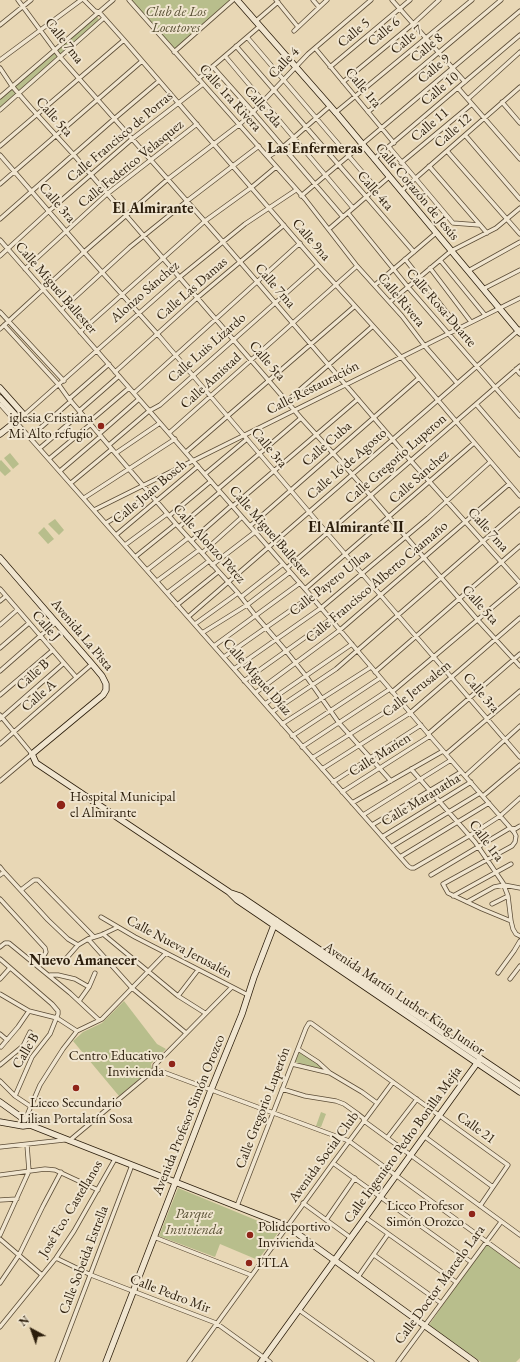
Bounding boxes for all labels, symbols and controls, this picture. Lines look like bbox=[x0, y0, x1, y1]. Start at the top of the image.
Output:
park label: Club de Los Locutores bbox=[146, 4, 206, 36]
street label: Calle 6 bbox=[364, 14, 404, 50]
street label: Calle 7ma bbox=[41, 15, 87, 67]
street label: Calle 5 bbox=[334, 15, 374, 51]
street label: Calle 7 bbox=[387, 22, 427, 58]
street label: Calle 8 bbox=[407, 30, 447, 66]
street label: Calle 4 bbox=[265, 44, 303, 82]
street label: Calle 9 bbox=[414, 51, 454, 87]
street label: Calle 1ra Rivera bbox=[195, 61, 265, 135]
street label: Calle 1ra bbox=[341, 64, 385, 112]
street label: Calle 10 bbox=[418, 68, 462, 110]
street label: Calle 2da bbox=[240, 83, 286, 131]
street label: Calle Francisco de Porras bbox=[64, 88, 176, 186]
street label: Calle 5ta bbox=[32, 94, 76, 140]
street label: Calle 11 bbox=[408, 104, 452, 146]
street label: Calle 12 bbox=[431, 110, 475, 152]
street label: Calle Federico Velasquez bbox=[75, 116, 187, 212]
district label: Las Enfermeras bbox=[267, 140, 363, 158]
street label: Calle Corazón de Jesús bbox=[371, 140, 463, 244]
street label: Calle 4ta bbox=[353, 168, 397, 214]
street label: Calle 3ra bbox=[35, 180, 79, 226]
district label: El Almirante bbox=[113, 200, 193, 218]
street label: Calle 9na bbox=[288, 216, 334, 264]
street label: Calle Miguel Ballester bbox=[11, 238, 101, 338]
street label: Calle Las Damas bbox=[153, 254, 231, 324]
street label: Alonzo Sánchez bbox=[107, 258, 183, 326]
street label: Calle 7ma bbox=[251, 260, 299, 312]
street label: Calle Rosa Duarte bbox=[402, 265, 480, 351]
street label: Calle Rivera bbox=[374, 270, 428, 330]
street label: Calle Luis Lizardo bbox=[165, 310, 249, 386]
street label: Calle 5ta bbox=[245, 338, 289, 384]
street label: Calle Amistad bbox=[177, 349, 245, 413]
street label: Calle Restauración bbox=[264, 357, 362, 419]
place label: iglesia Cristiana Mi Alto refugio bbox=[9, 410, 93, 442]
street label: Calle Gregorio Luperon bbox=[342, 410, 450, 508]
street label: Calle Cuba bbox=[299, 418, 355, 470]
marker: iglesia Cristiana Mi Alto refugio bbox=[96, 421, 106, 431]
street label: Calle 3ra bbox=[247, 424, 291, 472]
street label: Calle 16 de Agosto bbox=[304, 425, 390, 503]
street label: Calle Sanchez bbox=[386, 447, 452, 507]
street label: Calle Juan Bosch bbox=[110, 456, 190, 528]
street label: Calle Miguel Ballester bbox=[225, 482, 315, 582]
street label: Calle Alonzo Pérez bbox=[169, 501, 249, 587]
street label: Calle 7ma bbox=[464, 504, 512, 556]
street label: Calle Francisco Alberto Caamaño bbox=[302, 518, 452, 646]
district label: El Almirante II bbox=[308, 519, 404, 537]
street label: Calle Payero Ulloa bbox=[286, 546, 374, 620]
street label: Calle 5ta bbox=[458, 582, 502, 628]
street label: Avenida La Pista bbox=[47, 596, 117, 674]
street label: Calle J bbox=[28, 607, 64, 645]
street label: Calle Miguel Díaz bbox=[219, 635, 295, 719]
street label: Calle B bbox=[13, 656, 53, 694]
street label: Calle Jerusalem bbox=[379, 657, 455, 721]
street label: Calle 3ra bbox=[459, 670, 503, 716]
street label: Calle A bbox=[18, 676, 60, 716]
street label: Calle Marien bbox=[346, 729, 414, 781]
street label: Calle Maranatha bbox=[379, 770, 463, 830]
place label: Hospital Municipal el Almirante bbox=[70, 789, 176, 822]
marker: Hospital Municipal el Almirante bbox=[55, 799, 67, 811]
street label: Calle 1ra bbox=[465, 817, 507, 865]
street label: Calle Nueva Jerusalén bbox=[123, 912, 235, 982]
street label: Avenida Martín Luther King Junior bbox=[320, 939, 488, 1059]
district label: Nuevo Amanecer bbox=[29, 952, 137, 970]
street label: Calle B bbox=[9, 1030, 43, 1072]
street label: Avenida Profesor Simón Orozco bbox=[149, 1032, 229, 1198]
street label: Calle Gregorio Luperón bbox=[232, 1045, 294, 1171]
place label: Centro Educativo Invivienda bbox=[69, 1048, 164, 1080]
marker: Centro Educativo Invivienda bbox=[167, 1059, 177, 1069]
street label: Calle Ingeniero Pedro Bonilla Mejía bbox=[340, 1063, 466, 1227]
marker: Liceo Secundario Lilian Portalatín Sosa bbox=[71, 1083, 81, 1093]
place label: Liceo Secundario Lilian Portalatín Sosa bbox=[19, 1095, 133, 1128]
street label: Avenida Social Club bbox=[285, 1108, 363, 1206]
street label: Calle 21 bbox=[453, 1108, 499, 1148]
street label: José Fco. Castellanos bbox=[35, 1157, 107, 1261]
place label: Liceo Profesor Simón Orozco bbox=[386, 1198, 464, 1230]
street label: Calle Sobeida Estrella bbox=[56, 1203, 112, 1317]
park label: Parque Invivienda bbox=[165, 1206, 223, 1238]
marker: Liceo Profesor Simón Orozco bbox=[467, 1209, 477, 1219]
place label: Polideportivo Invivienda bbox=[258, 1219, 330, 1252]
street label: Calle Doctor Marcelo Lara bbox=[391, 1222, 489, 1348]
marker: Polideportivo Invivienda bbox=[245, 1230, 255, 1240]
place label: ITLA bbox=[257, 1255, 289, 1271]
marker: ITLA bbox=[244, 1258, 254, 1268]
street label: Calle Pedro Mir bbox=[127, 1271, 213, 1317]
north arrow bbox=[12, 1310, 52, 1350]
text: N bbox=[16, 1313, 32, 1329]

